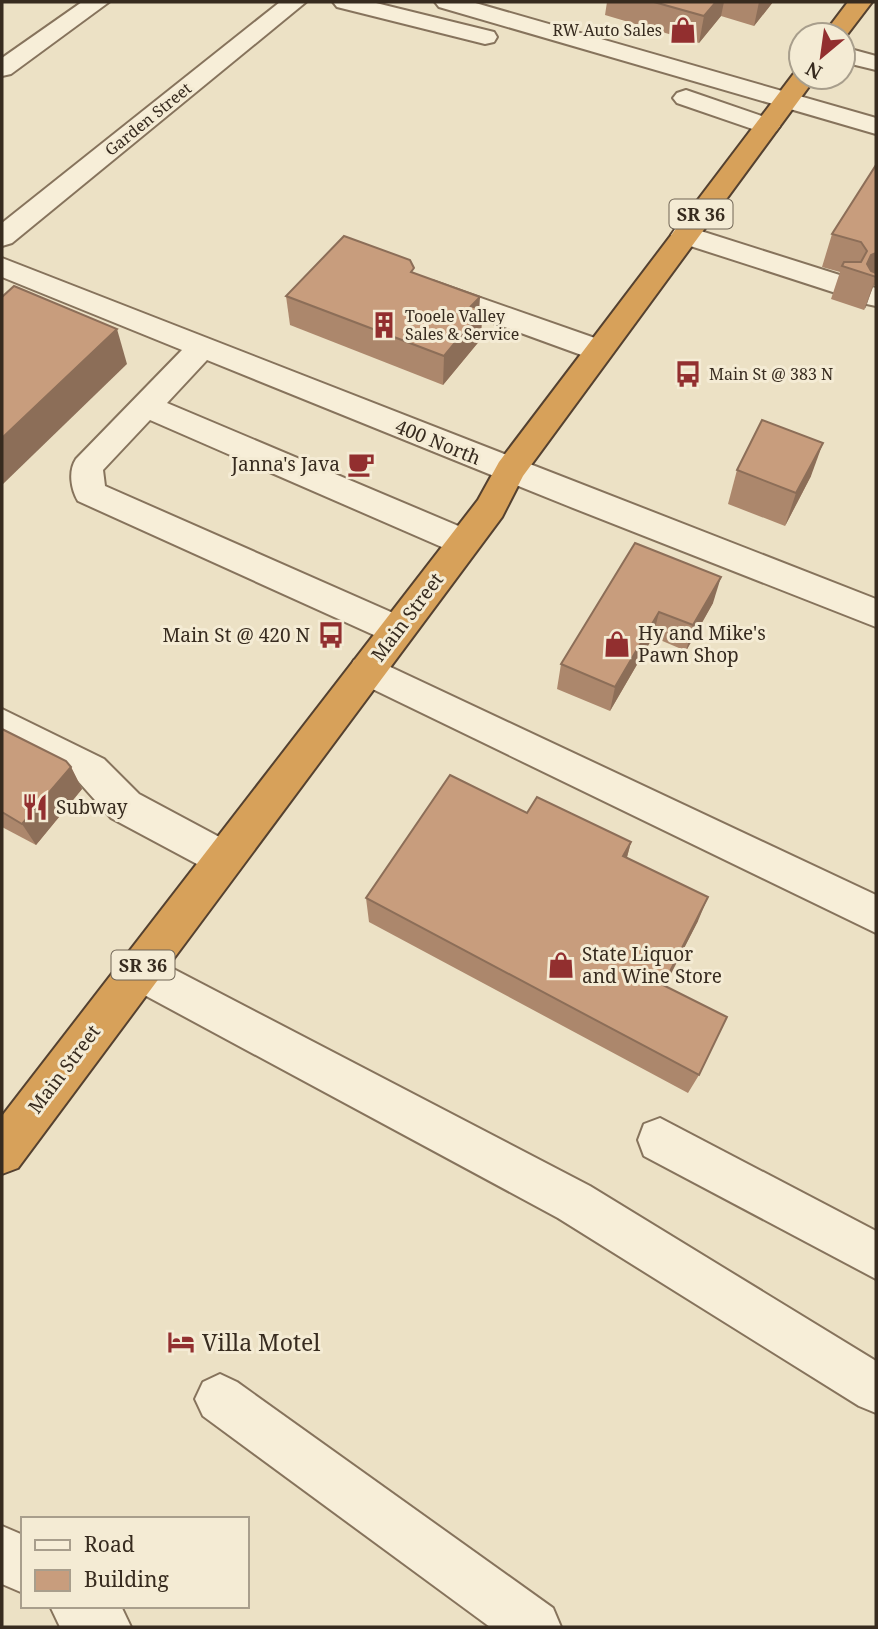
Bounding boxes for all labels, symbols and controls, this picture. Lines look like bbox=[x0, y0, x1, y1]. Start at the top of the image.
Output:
shop icon: RW Auto Sales bbox=[668, 15, 698, 45]
place label: RW Auto Sales bbox=[552, 19, 662, 41]
north arrow bbox=[787, 21, 857, 91]
text: N bbox=[801, 56, 827, 86]
street label: Garden Street bbox=[100, 77, 196, 161]
road number: SR 36 bbox=[670, 200, 732, 229]
place label: Tooele Valley Sales & Service bbox=[405, 305, 519, 345]
building icon: Tooele Valley Sales & Service bbox=[369, 310, 399, 340]
bus stop icon: Main St @ 383 N bbox=[673, 359, 703, 389]
place label: Main St @ 383 N bbox=[709, 363, 833, 385]
street label: 400 North bbox=[391, 413, 485, 471]
cafe icon: Janna's Java bbox=[346, 449, 376, 479]
place label: Janna's Java bbox=[230, 451, 340, 477]
street label: Main Street bbox=[365, 567, 449, 667]
bus stop icon: Main St @ 420 N bbox=[316, 620, 346, 650]
place label: Hy and Mike's Pawn Shop bbox=[638, 620, 766, 668]
place label: Main St @ 420 N bbox=[163, 622, 310, 648]
shop icon: Hy and Mike's Pawn Shop bbox=[602, 629, 632, 659]
restaurant icon: Subway bbox=[20, 792, 50, 822]
place label: Subway bbox=[56, 794, 128, 820]
place label: State Liquor and Wine Store bbox=[582, 941, 722, 989]
road number: SR 36 bbox=[111, 950, 174, 980]
shop icon: State Liquor and Wine Store bbox=[546, 950, 576, 980]
street label: Main Street bbox=[22, 1019, 106, 1119]
place label: Villa Motel bbox=[202, 1326, 320, 1358]
hotel icon: Villa Motel bbox=[166, 1327, 196, 1357]
legend bbox=[21, 1517, 248, 1608]
text: Road bbox=[84, 1530, 135, 1558]
text: Building bbox=[84, 1565, 169, 1593]

